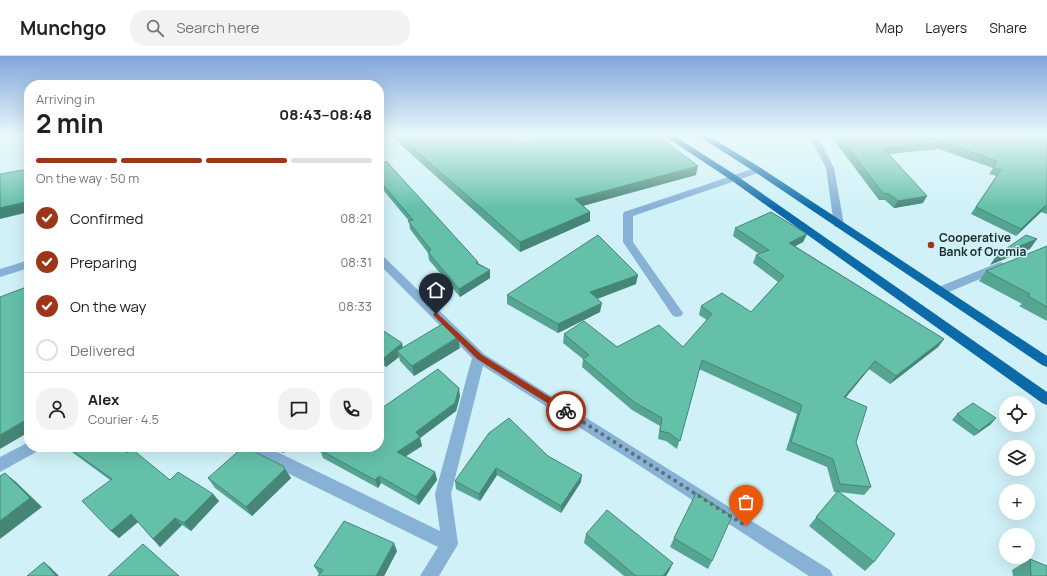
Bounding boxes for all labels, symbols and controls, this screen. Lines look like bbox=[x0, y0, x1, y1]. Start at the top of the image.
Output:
search box bbox=[130, 10, 410, 46]
text: Munchgo bbox=[20, 15, 106, 41]
icon: search bbox=[144, 17, 166, 39]
text: Search here bbox=[176, 17, 260, 38]
text: Map bbox=[875, 18, 903, 37]
text: Layers bbox=[925, 18, 967, 37]
text: Share bbox=[989, 18, 1027, 37]
text: Arriving in bbox=[36, 90, 95, 108]
text: 08:43–08:48 bbox=[279, 104, 372, 125]
text: 2 min bbox=[36, 105, 104, 141]
text: On the way · 50 m bbox=[36, 169, 139, 187]
icon: check bbox=[36, 207, 58, 229]
text: Confirmed bbox=[70, 208, 143, 229]
text: 08:21 bbox=[340, 209, 372, 227]
place label: Cooperative Bank of Oromia bbox=[939, 229, 1026, 260]
marker: Cooperative Bank of Oromia bbox=[926, 240, 936, 250]
icon: check bbox=[36, 251, 58, 273]
text: Preparing bbox=[70, 252, 137, 273]
text: 08:31 bbox=[340, 253, 372, 271]
pin bbox=[419, 273, 453, 314]
icon: home bbox=[425, 279, 447, 301]
icon: check bbox=[36, 295, 58, 317]
text: On the way bbox=[70, 296, 146, 317]
text: 08:33 bbox=[338, 297, 372, 315]
text: Delivered bbox=[70, 340, 135, 361]
button: person bbox=[36, 388, 78, 430]
button: chat bbox=[278, 388, 320, 430]
button: phone bbox=[330, 388, 372, 430]
text: Alex bbox=[88, 389, 119, 410]
courier bbox=[546, 391, 586, 431]
map controls bbox=[999, 396, 1035, 564]
button: locate bbox=[999, 396, 1035, 432]
icon: bike bbox=[555, 400, 577, 422]
text: Courier · 4.5 bbox=[88, 410, 159, 428]
button: layers bbox=[999, 440, 1035, 476]
button: + bbox=[999, 484, 1035, 520]
pin bbox=[729, 485, 763, 526]
icon: bag bbox=[735, 491, 757, 513]
button: − bbox=[999, 528, 1035, 564]

